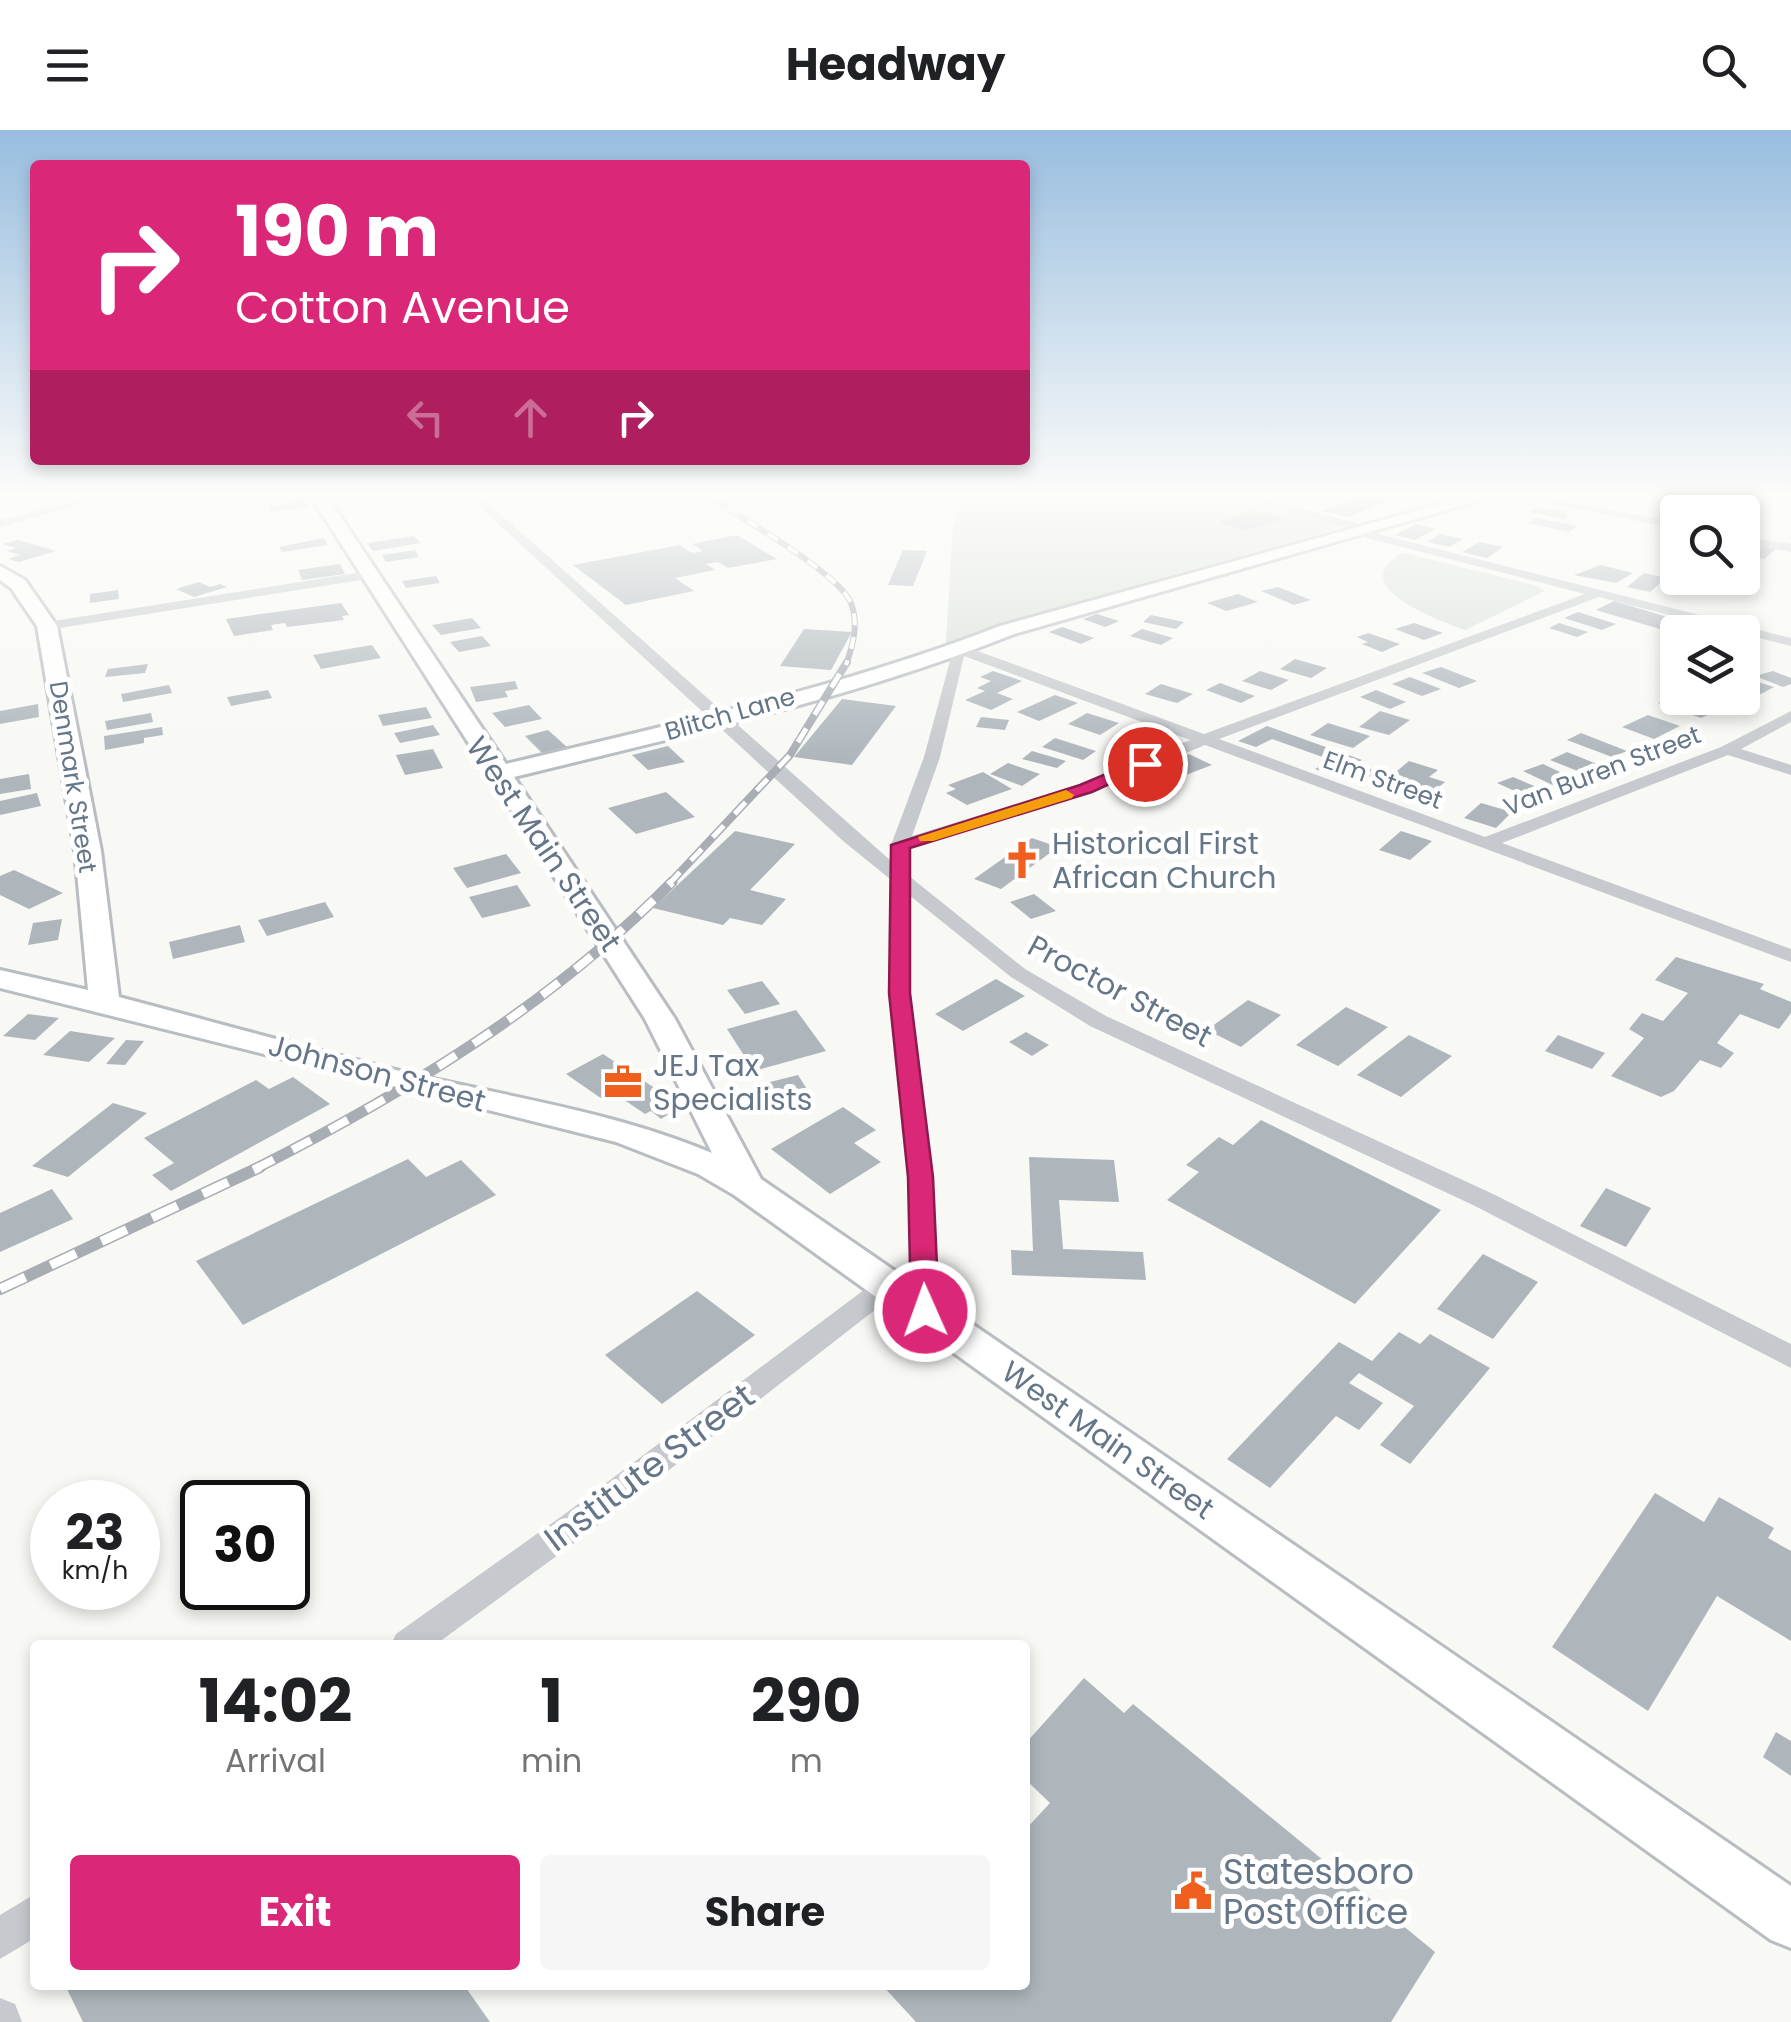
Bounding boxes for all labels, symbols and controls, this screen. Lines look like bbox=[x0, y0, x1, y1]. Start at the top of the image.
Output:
text: Headway bbox=[786, 33, 1005, 96]
icon: menu bbox=[40, 38, 95, 93]
icon: search bbox=[1696, 38, 1751, 93]
text: 190 m bbox=[235, 182, 439, 281]
icon: right bbox=[70, 200, 200, 330]
text: Cotton Avenue bbox=[235, 276, 570, 339]
icon: left bbox=[398, 390, 453, 445]
icon: ahead bbox=[503, 390, 558, 445]
icon: right bbox=[608, 390, 663, 445]
map controls bbox=[1660, 495, 1760, 715]
button: search bbox=[1660, 495, 1760, 595]
button: layers bbox=[1660, 615, 1760, 715]
street label: Denmark Street bbox=[41, 679, 105, 875]
street label: Blitch Lane bbox=[661, 679, 799, 749]
street label: Van Buren Street bbox=[1498, 717, 1706, 825]
pin bbox=[1103, 722, 1188, 807]
street label: West Main Street bbox=[456, 728, 632, 960]
icon: arrive bbox=[1118, 737, 1173, 792]
street label: Elm Street bbox=[1318, 742, 1448, 818]
place label: Historical First African Church bbox=[1052, 822, 1277, 899]
church icon: Historical First African Church bbox=[1001, 839, 1043, 881]
street label: Proctor Street bbox=[1020, 924, 1220, 1058]
street label: Johnson Street bbox=[264, 1023, 490, 1123]
place label: JEJ Tax Specialists bbox=[653, 1044, 812, 1121]
office icon: JEJ Tax Specialists bbox=[602, 1061, 644, 1103]
position arrow bbox=[873, 1259, 977, 1363]
street label: West Main Street bbox=[993, 1350, 1223, 1530]
street label: Institute Street bbox=[534, 1372, 764, 1562]
speed limit sign: 30 bbox=[180, 1480, 310, 1610]
text: 23 bbox=[66, 1497, 124, 1568]
text: km/h bbox=[62, 1553, 128, 1588]
text: 14:02 bbox=[199, 1659, 352, 1743]
text: 1 bbox=[540, 1659, 563, 1743]
text: 290 bbox=[751, 1659, 861, 1743]
text: Arrival bbox=[225, 1738, 326, 1783]
text: min bbox=[521, 1738, 582, 1783]
text: m bbox=[790, 1738, 823, 1783]
place label: Statesboro Post Office bbox=[1223, 1847, 1414, 1936]
button: Exit bbox=[70, 1855, 520, 1970]
button: Share bbox=[540, 1855, 990, 1970]
public building icon: Statesboro Post Office bbox=[1172, 1870, 1214, 1912]

